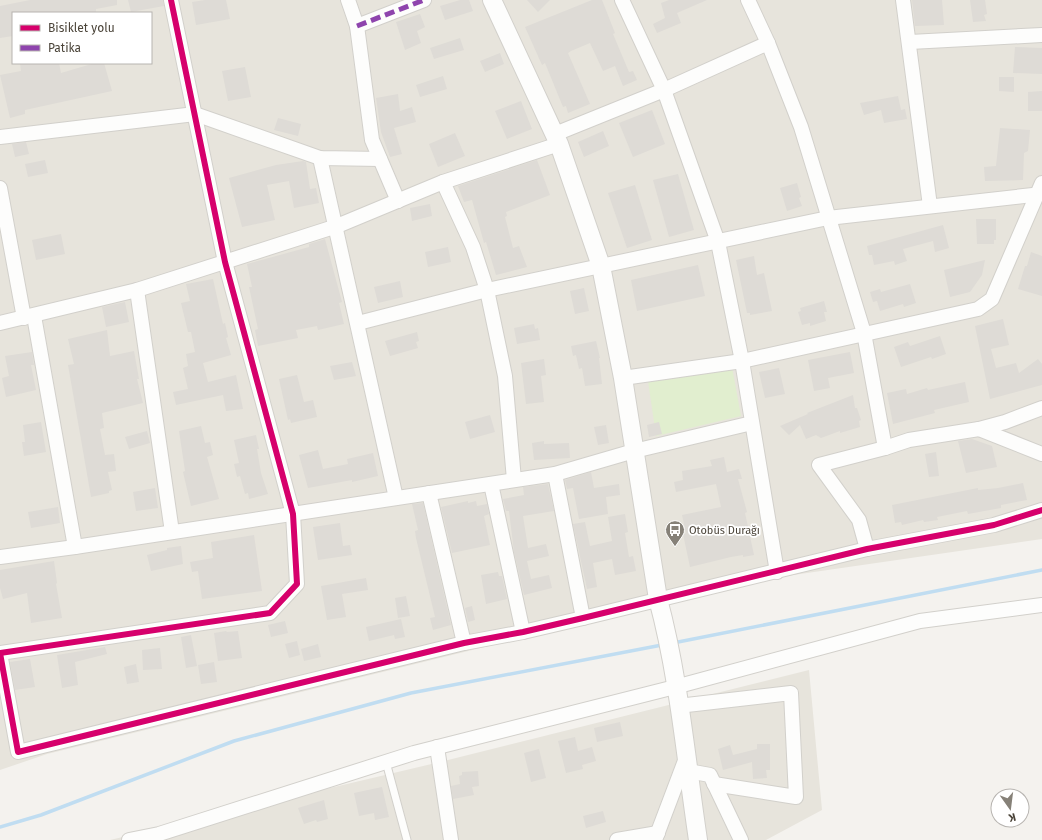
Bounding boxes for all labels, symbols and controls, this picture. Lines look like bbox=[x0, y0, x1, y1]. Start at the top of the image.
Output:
legend bbox=[12, 12, 152, 64]
text: Bisiklet yolu bbox=[48, 21, 115, 35]
text: Patika bbox=[48, 41, 81, 55]
bus stop icon: Otobüs Durağı bbox=[664, 519, 686, 547]
place label: Otobüs Durağı bbox=[689, 524, 760, 537]
north arrow bbox=[990, 788, 1030, 828]
text: K bbox=[1006, 810, 1017, 825]

